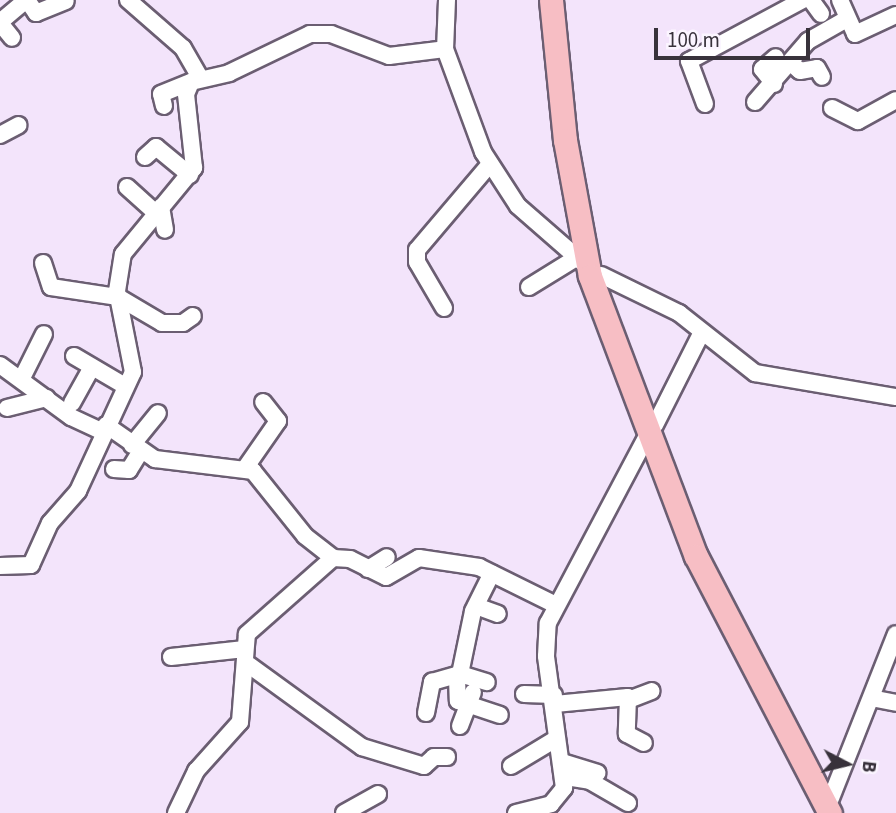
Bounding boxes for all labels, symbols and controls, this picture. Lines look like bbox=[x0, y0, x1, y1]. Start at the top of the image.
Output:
scale bar bbox=[658, 14, 814, 58]
text: 100 m bbox=[667, 25, 720, 55]
north arrow bbox=[812, 729, 882, 799]
text: B bbox=[854, 759, 882, 774]

